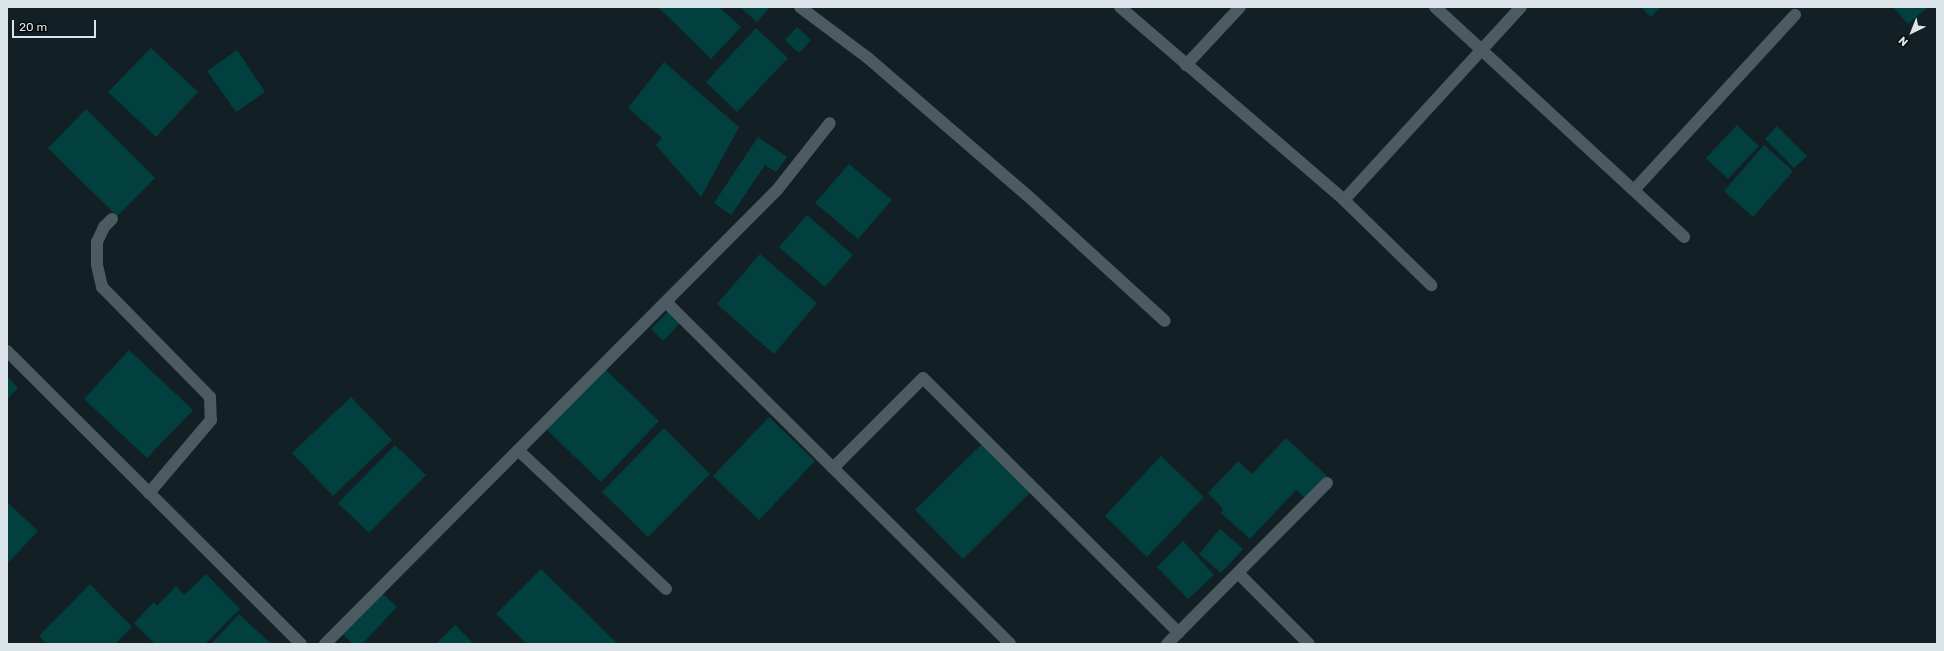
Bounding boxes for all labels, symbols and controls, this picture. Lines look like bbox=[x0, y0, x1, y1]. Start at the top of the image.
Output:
scale bar bbox=[14, 12, 98, 38]
north arrow bbox=[1892, 12, 1932, 52]
text: 20 m bbox=[19, 20, 47, 34]
text: N bbox=[1896, 34, 1911, 49]

